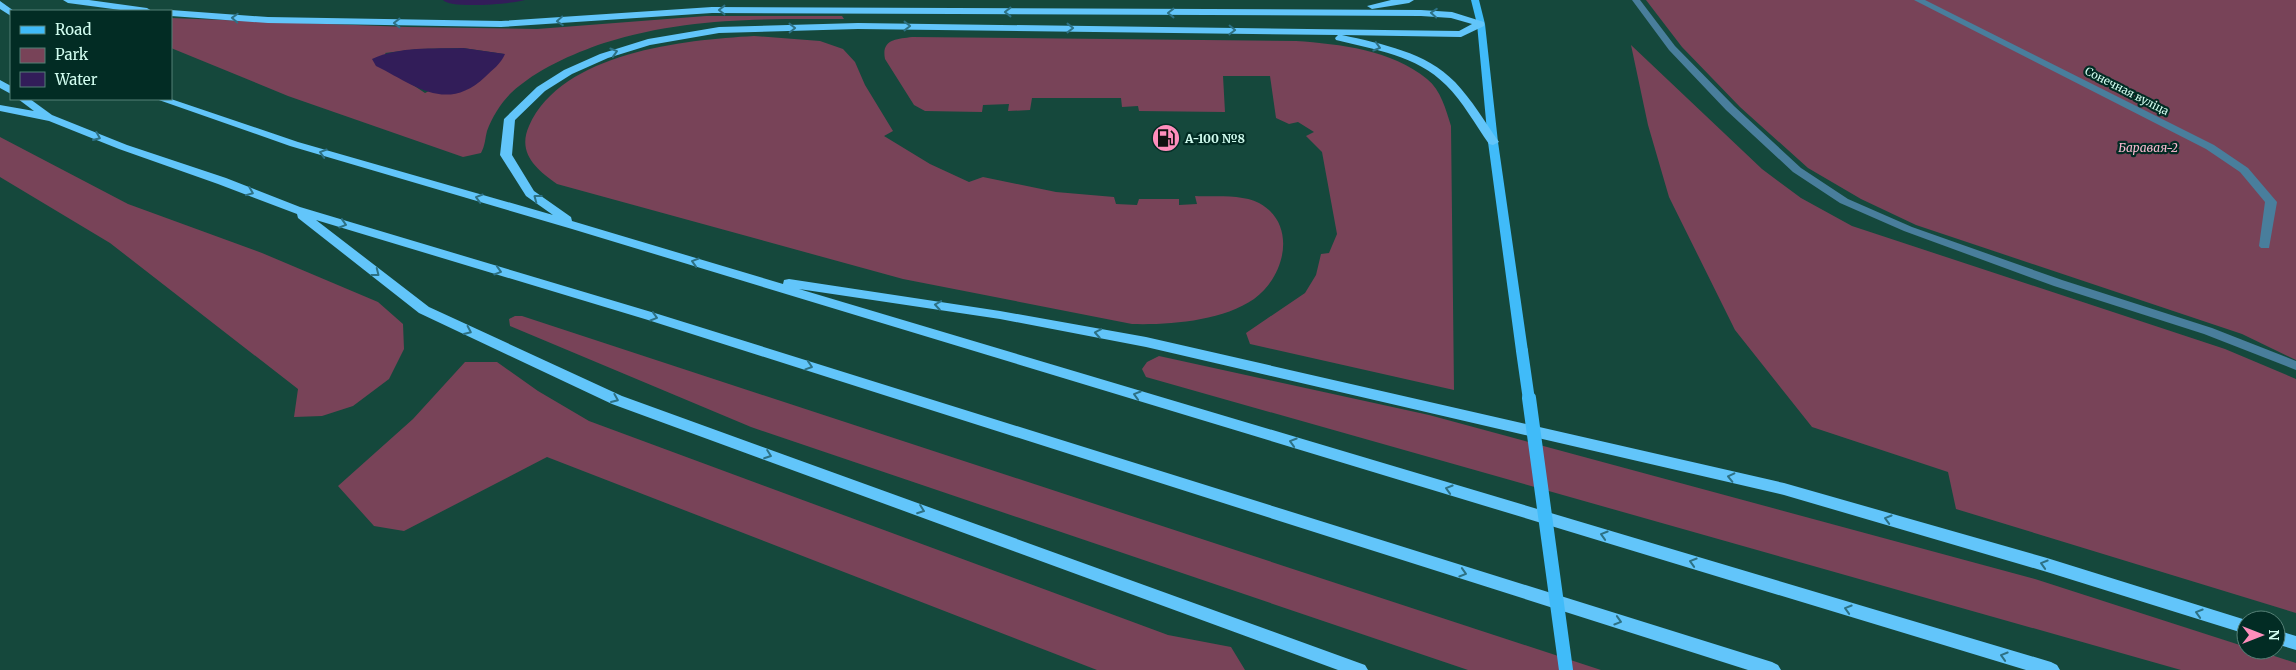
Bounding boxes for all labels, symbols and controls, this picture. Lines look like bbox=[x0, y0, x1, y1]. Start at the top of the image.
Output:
one-way arrow bbox=[718, 5, 726, 15]
one-way arrow bbox=[1004, 7, 1012, 17]
one-way arrow bbox=[1167, 8, 1174, 18]
one-way arrow bbox=[1429, 8, 1437, 19]
legend bbox=[10, 10, 172, 100]
one-way arrow bbox=[231, 12, 239, 23]
one-way arrow bbox=[556, 16, 564, 27]
one-way arrow bbox=[393, 18, 401, 28]
text: Road bbox=[55, 20, 91, 39]
one-way arrow bbox=[904, 21, 911, 31]
one-way arrow bbox=[788, 22, 796, 33]
one-way arrow bbox=[1066, 23, 1074, 33]
one-way arrow bbox=[1228, 25, 1236, 35]
one-way arrow bbox=[1373, 41, 1382, 52]
text: Park bbox=[55, 45, 89, 64]
one-way arrow bbox=[610, 48, 618, 58]
street label: Сонечная вуліца bbox=[2083, 64, 2171, 118]
text: Water bbox=[54, 70, 98, 89]
fuel station icon: А-100 №8 bbox=[1151, 123, 1181, 153]
one-way arrow bbox=[92, 130, 101, 141]
place label: А-100 №8 bbox=[1184, 131, 1245, 146]
park label: Баравая-2 bbox=[2118, 140, 2178, 155]
one-way arrow bbox=[319, 148, 327, 158]
one-way arrow bbox=[245, 186, 253, 196]
one-way arrow bbox=[475, 194, 483, 204]
one-way arrow bbox=[533, 195, 543, 204]
one-way arrow bbox=[338, 219, 346, 229]
one-way arrow bbox=[691, 258, 699, 268]
one-way arrow bbox=[494, 265, 502, 275]
one-way arrow bbox=[370, 267, 379, 275]
one-way arrow bbox=[934, 301, 942, 311]
one-way arrow bbox=[649, 312, 658, 322]
one-way arrow bbox=[463, 324, 472, 335]
one-way arrow bbox=[1094, 328, 1103, 338]
one-way arrow bbox=[804, 361, 813, 371]
one-way arrow bbox=[1134, 391, 1142, 401]
one-way arrow bbox=[610, 392, 619, 403]
one-way arrow bbox=[1289, 437, 1298, 447]
one-way arrow bbox=[763, 449, 772, 459]
one-way arrow bbox=[1727, 472, 1736, 483]
one-way arrow bbox=[1445, 484, 1453, 494]
one-way arrow bbox=[916, 504, 924, 514]
one-way arrow bbox=[1885, 515, 1893, 525]
one-way arrow bbox=[1601, 531, 1609, 541]
one-way arrow bbox=[1689, 558, 1697, 568]
one-way arrow bbox=[2041, 560, 2049, 570]
one-way arrow bbox=[1459, 567, 1467, 577]
one-way arrow bbox=[1845, 604, 1853, 614]
one-way arrow bbox=[2196, 608, 2204, 618]
north arrow bbox=[2236, 610, 2286, 660]
one-way arrow bbox=[1614, 616, 1622, 626]
text: N bbox=[2265, 629, 2283, 641]
one-way arrow bbox=[2000, 651, 2009, 661]

